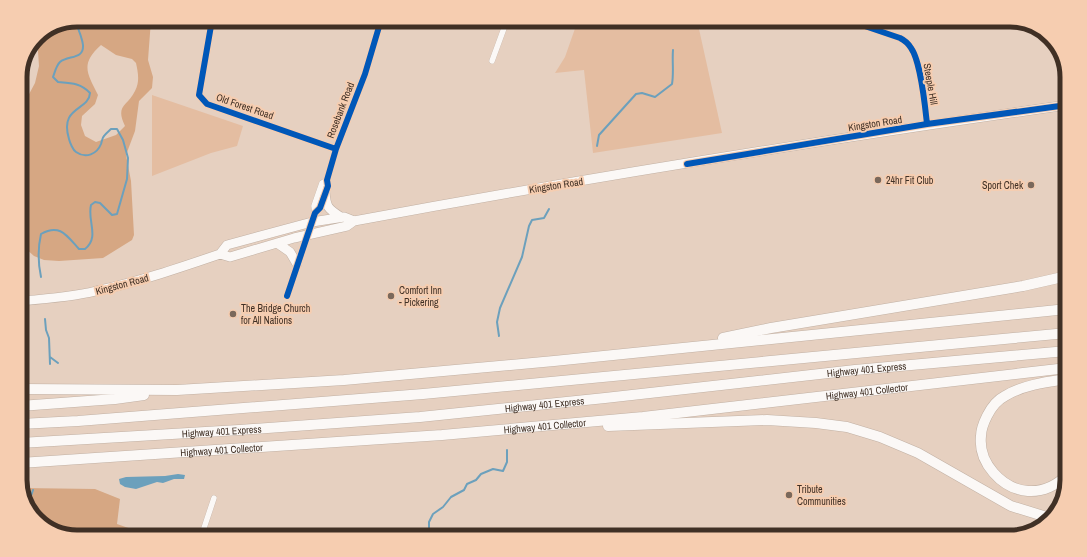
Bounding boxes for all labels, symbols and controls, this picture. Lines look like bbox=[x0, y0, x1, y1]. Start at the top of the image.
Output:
street label: Steeple Hill bbox=[920, 62, 941, 106]
street label: Rosebank Road bbox=[324, 80, 357, 140]
street label: Old Forest Road bbox=[214, 91, 275, 122]
street label: Kingston Road bbox=[847, 113, 903, 134]
place label: 24hr Fit Club bbox=[886, 174, 934, 187]
street label: Kingston Road bbox=[528, 175, 584, 196]
marker: 24hr Fit Club bbox=[873, 175, 883, 185]
place label: Sport Chek bbox=[982, 179, 1024, 192]
marker: Sport Chek bbox=[1026, 180, 1036, 190]
street label: Kingston Road bbox=[94, 271, 150, 298]
place label: Comfort Inn - Pickering bbox=[399, 284, 442, 309]
marker: Comfort Inn - Pickering bbox=[386, 291, 396, 301]
place label: The Bridge Church for All Nations bbox=[241, 302, 310, 327]
marker: The Bridge Church for All Nations bbox=[228, 309, 238, 319]
street label: Highway 401 Express bbox=[826, 359, 907, 380]
street label: Highway 401 Collector bbox=[825, 380, 909, 403]
street label: Highway 401 Express bbox=[504, 394, 585, 415]
street label: Highway 401 Collector bbox=[503, 416, 587, 436]
street label: Highway 401 Express bbox=[181, 422, 262, 440]
street label: Highway 401 Collector bbox=[180, 441, 263, 459]
place label: Tribute Communities bbox=[797, 483, 846, 508]
marker: Tribute Communities bbox=[784, 490, 794, 500]

